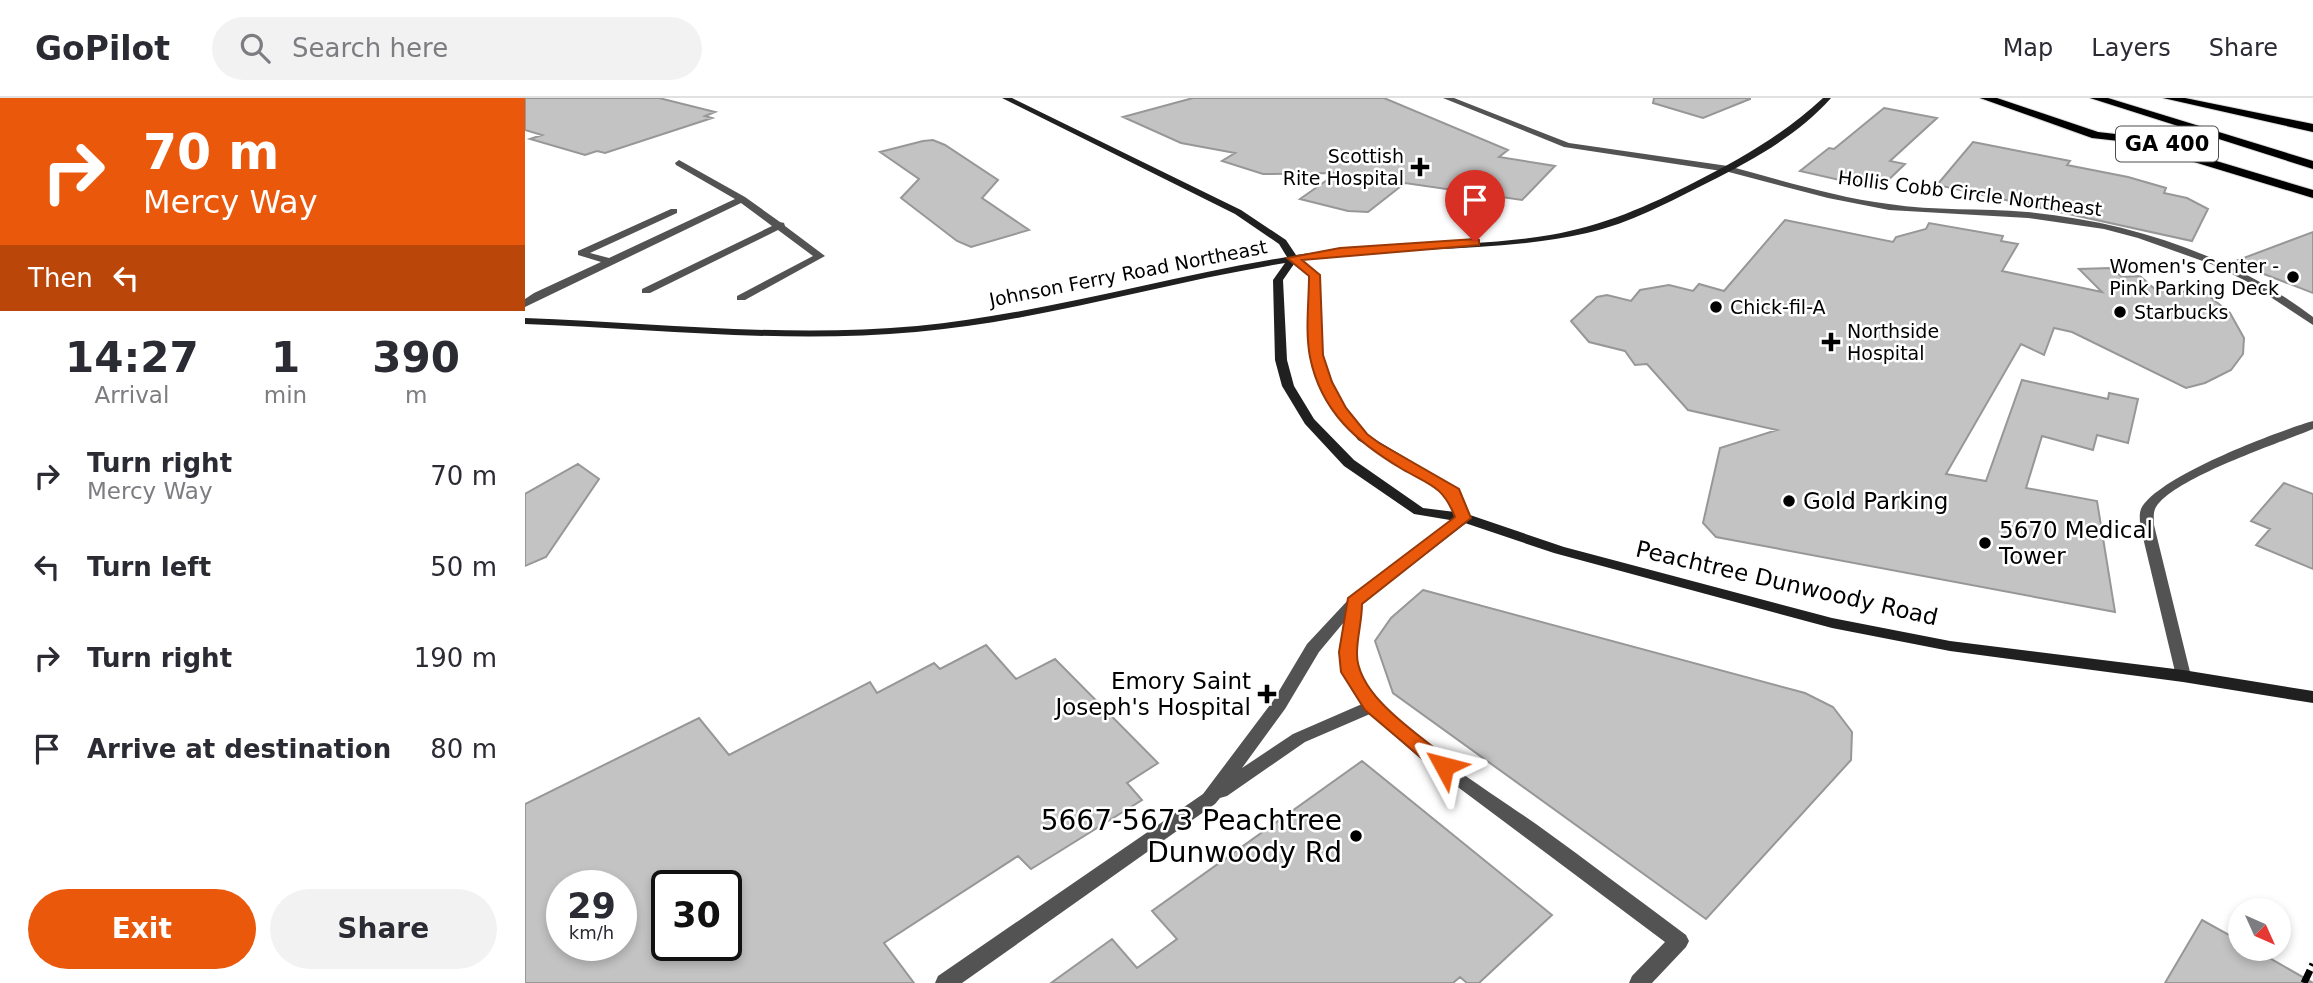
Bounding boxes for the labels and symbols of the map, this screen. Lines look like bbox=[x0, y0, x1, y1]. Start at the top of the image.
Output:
road number: GA 400 bbox=[2116, 126, 2218, 162]
place label: Scottish Rite Hospital bbox=[1283, 145, 1404, 189]
marker: Scottish Rite Hospital bbox=[1410, 157, 1430, 177]
street label: Hollis Cobb Circle Northeast bbox=[1837, 166, 2103, 220]
pin bbox=[1445, 170, 1505, 242]
street label: Johnson Ferry Road Northeast bbox=[986, 235, 1269, 311]
place label: Women's Center - Pink Parking Deck bbox=[2109, 255, 2279, 299]
marker: Women's Center - Pink Parking Deck bbox=[2285, 269, 2301, 285]
place label: Chick-fil-A bbox=[1730, 296, 1826, 318]
marker: Chick-fil-A bbox=[1708, 299, 1724, 315]
place label: Starbucks bbox=[2134, 301, 2228, 323]
marker: Starbucks bbox=[2112, 304, 2128, 320]
place label: Northside Hospital bbox=[1847, 320, 1939, 364]
marker: Northside Hospital bbox=[1821, 332, 1841, 352]
place label: Gold Parking bbox=[1803, 488, 1948, 514]
marker: Gold Parking bbox=[1781, 493, 1797, 509]
place label: 5670 Medical Tower bbox=[1998, 517, 2153, 569]
marker: 5670 Medical Tower bbox=[1977, 535, 1993, 551]
street label: Peachtree Dunwoody Road bbox=[1633, 536, 1941, 630]
place label: Emory Saint Joseph's Hospital bbox=[1053, 668, 1251, 720]
marker: Emory Saint Joseph's Hospital bbox=[1257, 684, 1277, 704]
position arrow bbox=[1407, 729, 1481, 803]
place label: 5667-5673 Peachtree Dunwoody Rd bbox=[1041, 804, 1342, 869]
marker: 5667-5673 Peachtree Dunwoody Rd bbox=[1348, 828, 1364, 844]
speed limit sign: 30 bbox=[651, 870, 742, 961]
north arrow bbox=[2228, 898, 2291, 961]

